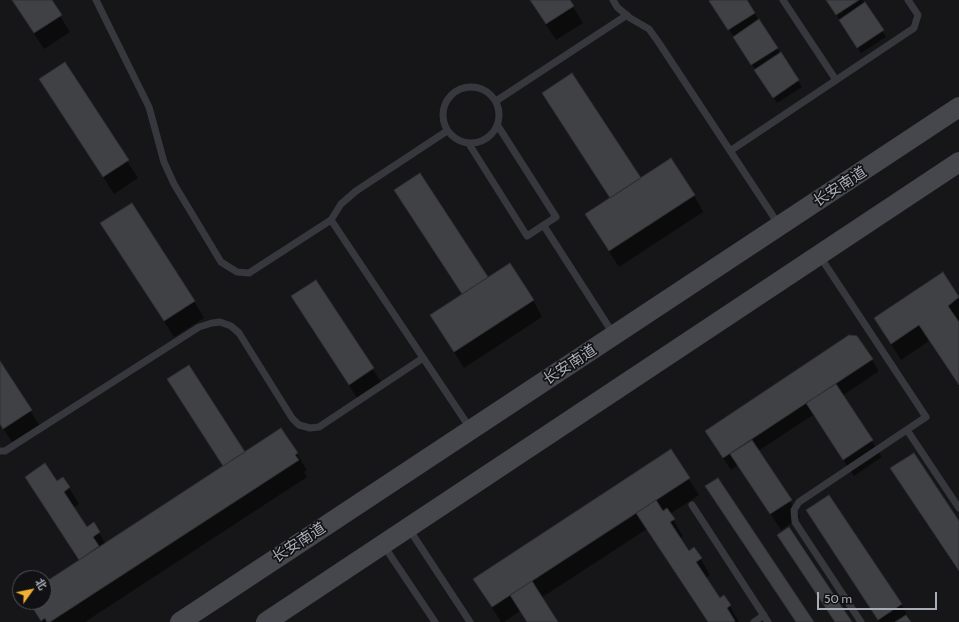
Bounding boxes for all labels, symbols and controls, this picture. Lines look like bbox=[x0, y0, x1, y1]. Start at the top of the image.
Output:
street label: 长安南道 bbox=[810, 163, 870, 211]
street label: 长安南道 bbox=[540, 341, 600, 389]
street label: 长安南道 bbox=[269, 519, 329, 567]
north arrow bbox=[12, 570, 52, 610]
text: 北 bbox=[32, 576, 50, 592]
scale bar bbox=[819, 584, 939, 610]
text: 50 m bbox=[824, 591, 852, 606]

